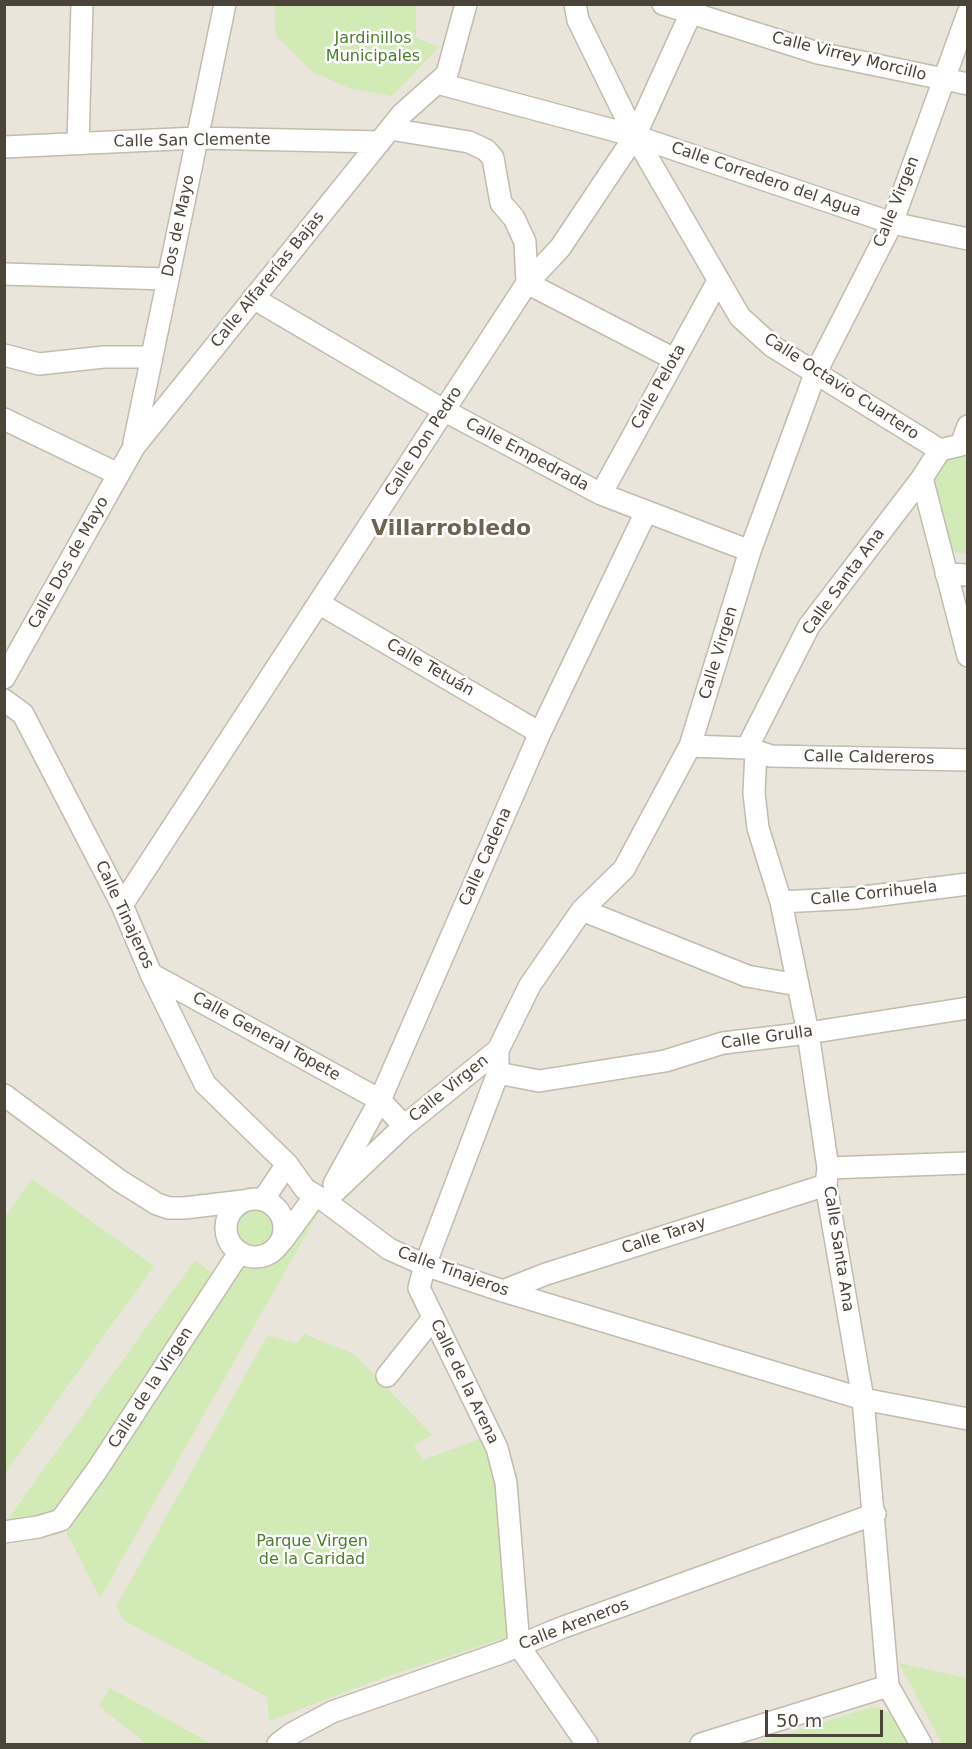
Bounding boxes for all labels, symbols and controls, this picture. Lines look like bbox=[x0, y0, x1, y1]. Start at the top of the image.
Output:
park label: Jardinillos Municipales bbox=[326, 29, 420, 67]
street label: Calle Virrey Morcillo bbox=[770, 29, 928, 85]
street label: Calle San Clemente bbox=[113, 130, 271, 152]
street label: Calle Corredero del Agua bbox=[668, 138, 864, 222]
street label: Calle Virgen bbox=[870, 154, 924, 250]
street label: Dos de Mayo bbox=[159, 173, 199, 279]
street label: Calle Alfarerías Bajas bbox=[207, 208, 329, 352]
street label: Calle Octavio Cuartero bbox=[760, 330, 922, 444]
street label: Calle Pelota bbox=[628, 341, 690, 433]
street label: Calle Don Pedro bbox=[381, 383, 467, 501]
street label: Calle Empedrada bbox=[462, 414, 592, 496]
street label: Calle Dos de Mayo bbox=[25, 494, 113, 632]
district label: Villarrobledo bbox=[371, 516, 531, 542]
street label: Calle Santa Ana bbox=[799, 525, 889, 639]
street label: Calle Virgen bbox=[696, 604, 742, 702]
street label: Calle Tetuán bbox=[383, 635, 477, 701]
street label: Calle Caldereros bbox=[804, 747, 934, 769]
street label: Calle Cadena bbox=[456, 805, 516, 909]
street label: Calle Tinajeros bbox=[91, 858, 157, 972]
street label: Calle Corrihuela bbox=[810, 878, 938, 910]
street label: Calle General Topete bbox=[189, 988, 343, 1086]
street label: Calle Grulla bbox=[720, 1022, 814, 1054]
street label: Calle Virgen bbox=[406, 1051, 492, 1127]
street label: Calle Santa Ana bbox=[819, 1185, 857, 1313]
street label: Calle Taray bbox=[619, 1213, 709, 1259]
street label: Calle Tinajeros bbox=[395, 1243, 511, 1301]
street label: Calle de la Arena bbox=[426, 1317, 502, 1447]
street label: Calle de la Virgen bbox=[105, 1324, 197, 1452]
park label: Parque Virgen de la Caridad bbox=[256, 1532, 368, 1570]
street label: Calle Areneros bbox=[516, 1595, 632, 1655]
scale bar bbox=[768, 1698, 886, 1736]
text: 50 m bbox=[776, 1710, 822, 1731]

